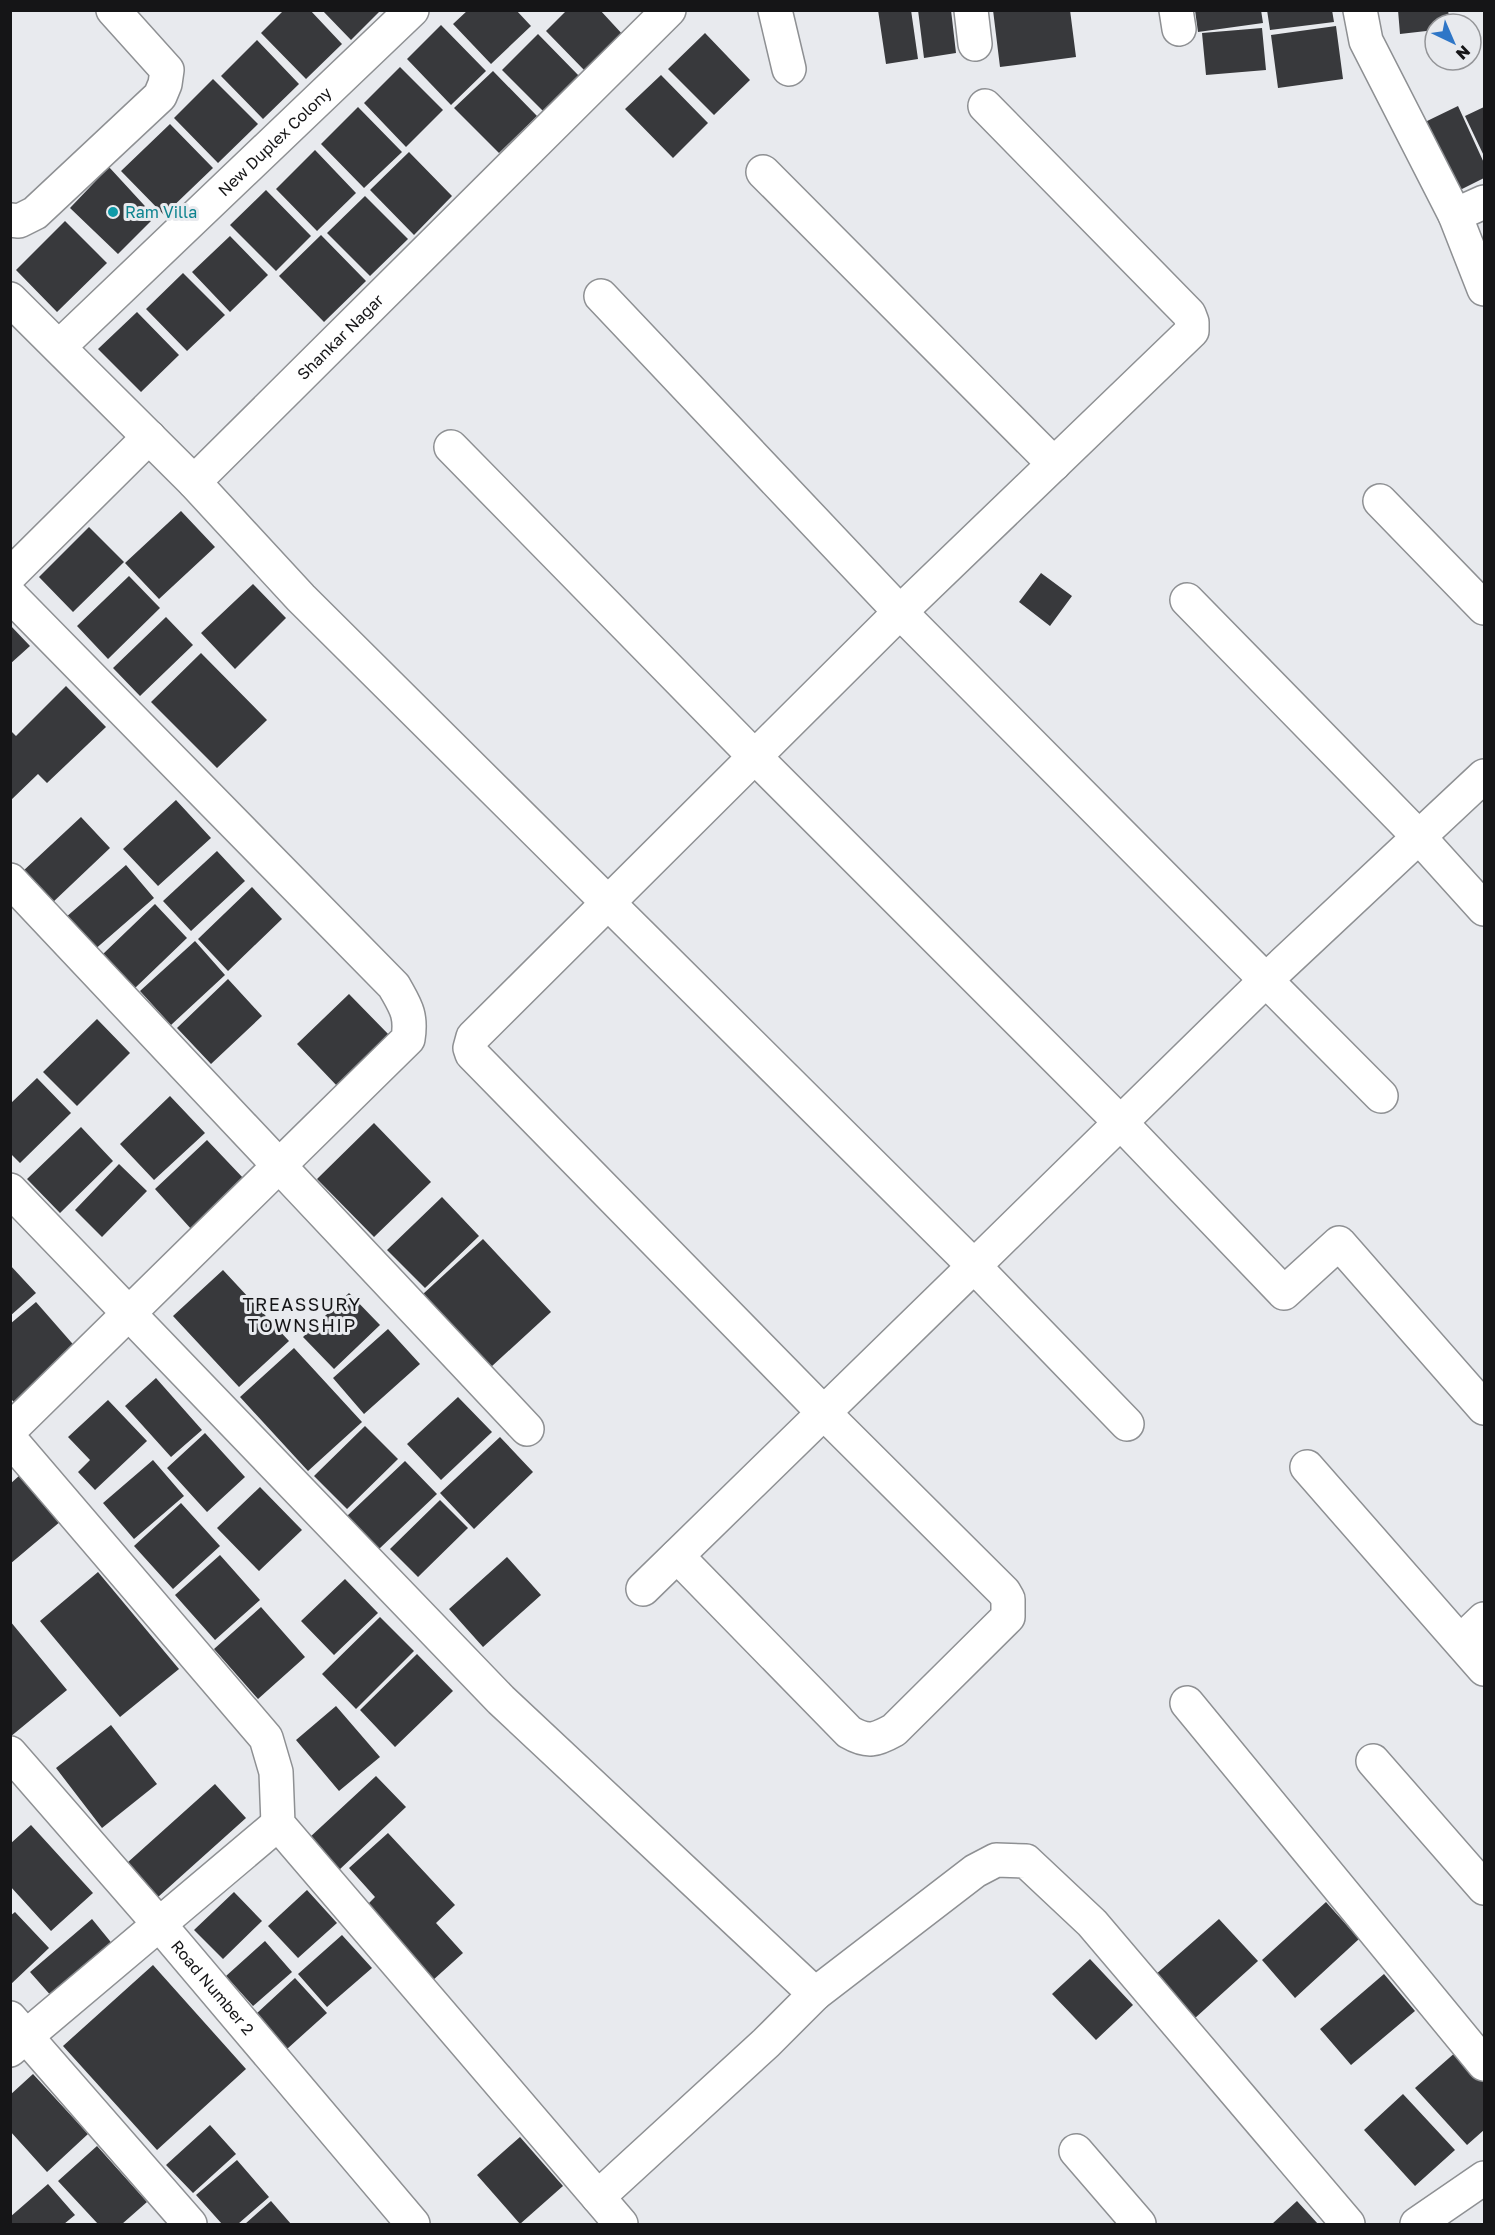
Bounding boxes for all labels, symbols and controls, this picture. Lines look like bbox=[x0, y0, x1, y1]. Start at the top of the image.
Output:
north arrow bbox=[1423, 12, 1483, 72]
text: N bbox=[1452, 41, 1475, 64]
street label: New Duplex Colony bbox=[214, 82, 335, 200]
place label: Ram Villa bbox=[125, 202, 197, 222]
marker: Ram Villa bbox=[106, 205, 120, 219]
street label: Shankar Nagar bbox=[293, 290, 387, 384]
district label: TREASSURY TOWNSHIP bbox=[242, 1293, 362, 1336]
street label: Road Number 2 bbox=[167, 1936, 258, 2039]

